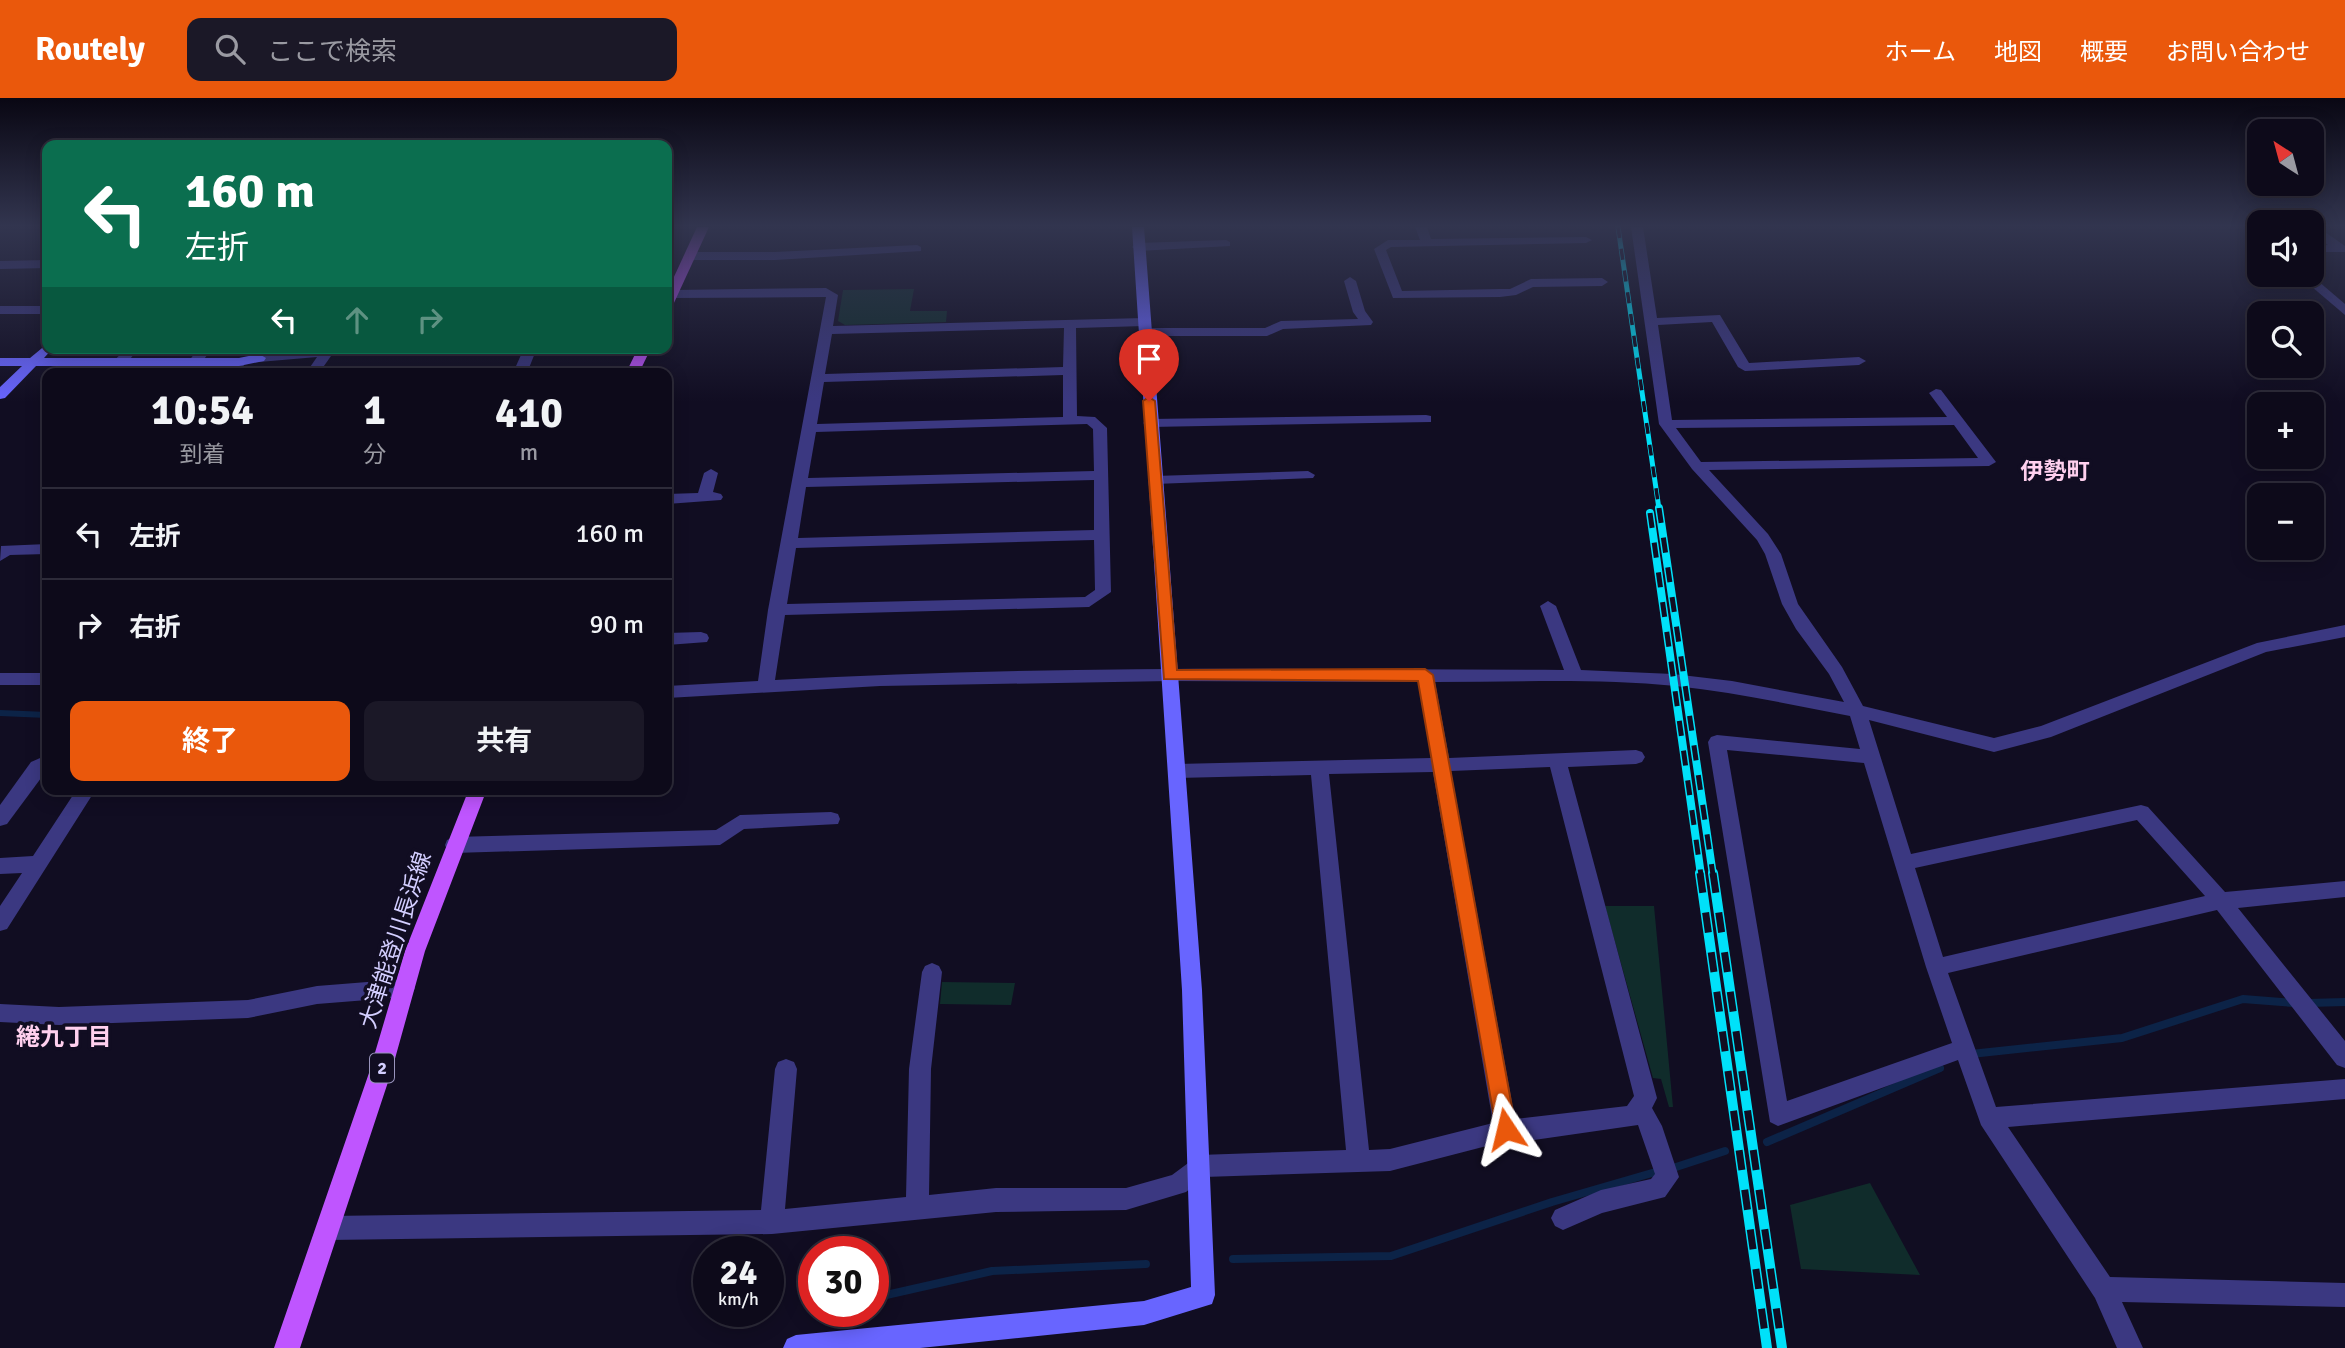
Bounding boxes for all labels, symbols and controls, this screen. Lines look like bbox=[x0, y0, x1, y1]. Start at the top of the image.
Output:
search box bbox=[187, 18, 677, 81]
text: Routely bbox=[35, 29, 145, 70]
icon: search bbox=[211, 30, 249, 68]
text: ここで検索 bbox=[267, 36, 397, 68]
text: ホーム bbox=[1885, 37, 1956, 67]
text: 地図 bbox=[1994, 37, 2042, 67]
text: 概要 bbox=[2080, 37, 2128, 67]
text: お問い合わせ bbox=[2166, 37, 2310, 67]
north arrow bbox=[2247, 119, 2324, 196]
map controls bbox=[2247, 119, 2324, 560]
text: 160 m bbox=[185, 161, 315, 221]
icon: left bbox=[70, 168, 161, 259]
button: sound bbox=[2247, 210, 2324, 287]
text: 左折 bbox=[185, 228, 249, 267]
icon: left bbox=[265, 301, 303, 339]
icon: ahead bbox=[338, 301, 376, 339]
icon: right bbox=[411, 301, 449, 339]
button: search bbox=[2247, 301, 2324, 378]
pin bbox=[1119, 329, 1179, 401]
icon: arrive bbox=[1130, 340, 1168, 378]
text: 10:54 bbox=[151, 385, 254, 436]
text: 1 bbox=[363, 385, 386, 436]
text: 410 bbox=[495, 388, 563, 439]
button: + bbox=[2247, 392, 2324, 469]
text: m bbox=[520, 438, 538, 467]
text: 到着 bbox=[180, 440, 226, 469]
text: 分 bbox=[363, 440, 386, 469]
district label: 伊勢町 bbox=[2021, 457, 2090, 486]
button: − bbox=[2247, 483, 2324, 560]
icon: left bbox=[70, 515, 108, 553]
text: 160 m bbox=[575, 518, 644, 550]
text: 左折 bbox=[129, 521, 181, 553]
icon: right bbox=[70, 606, 108, 644]
text: 90 m bbox=[589, 609, 644, 641]
text: 右折 bbox=[129, 612, 181, 644]
button: 終了 bbox=[70, 701, 350, 781]
button: 共有 bbox=[364, 701, 644, 781]
street label: 大津能登川長浜線 bbox=[353, 848, 438, 1032]
district label: 綣九丁目 bbox=[16, 1022, 112, 1052]
road number: 2 bbox=[370, 1054, 394, 1083]
position arrow bbox=[1469, 1092, 1543, 1166]
speed limit sign: 30 bbox=[798, 1236, 889, 1327]
text: 24 bbox=[720, 1251, 757, 1294]
text: km/h bbox=[718, 1288, 759, 1310]

